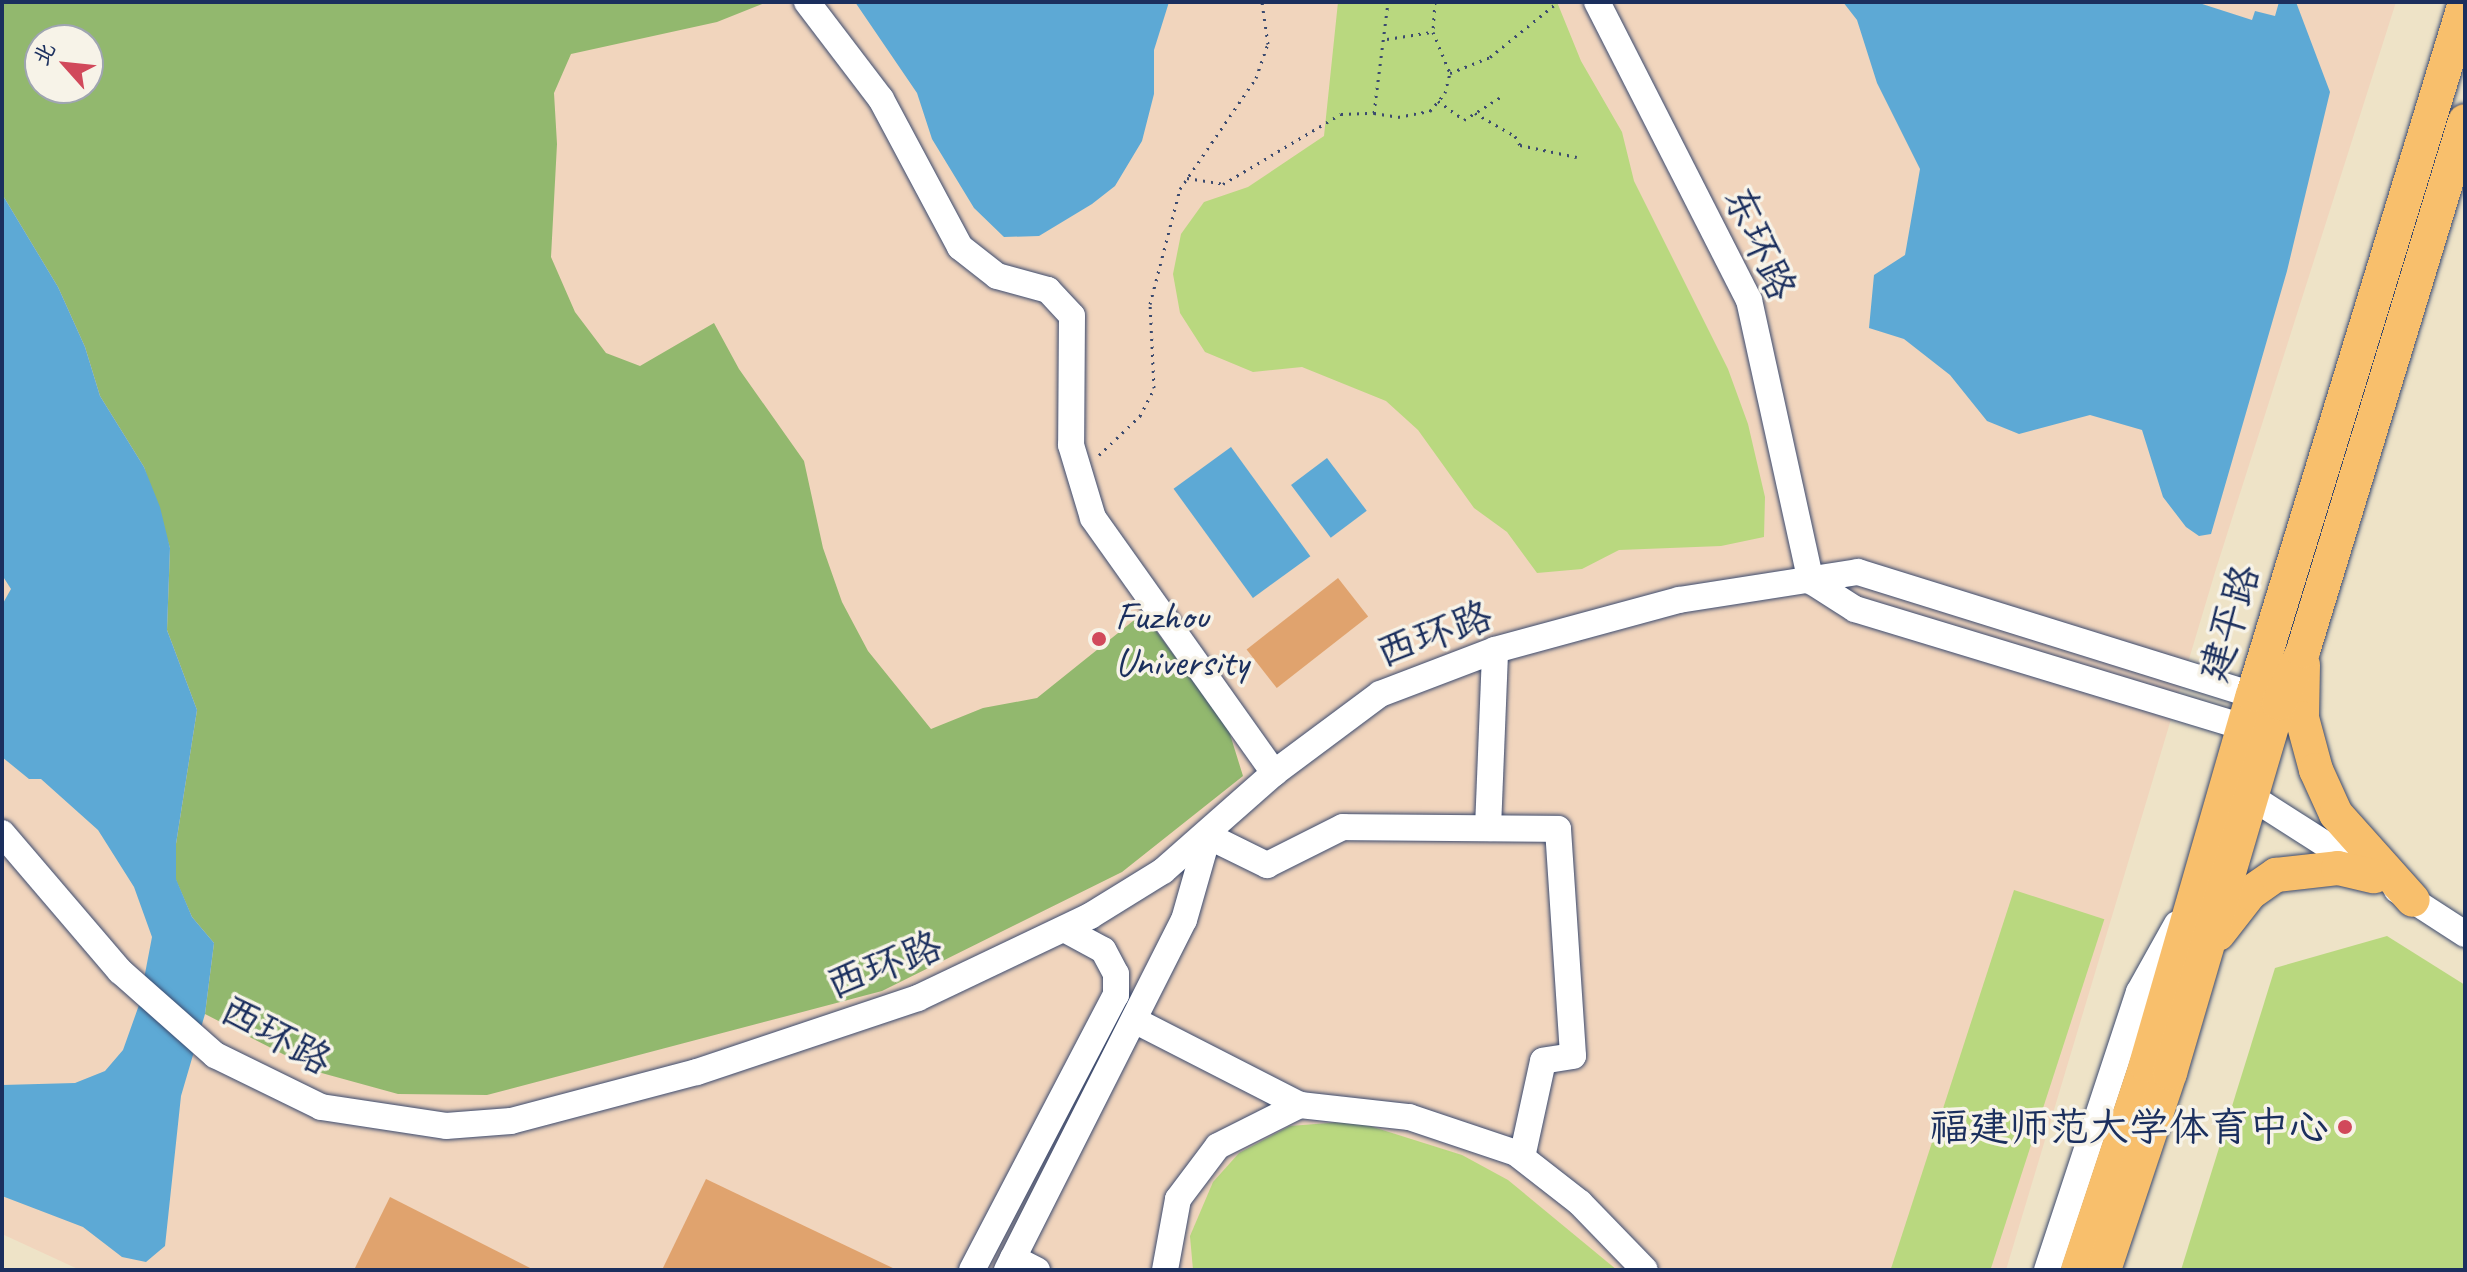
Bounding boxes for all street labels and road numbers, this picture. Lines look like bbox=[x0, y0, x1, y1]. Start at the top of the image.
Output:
street label: 东环路 bbox=[1714, 178, 1806, 308]
street label: 建平路 bbox=[2189, 559, 2269, 687]
street label: 西环路 bbox=[1369, 591, 1499, 677]
street label: 西环路 bbox=[819, 921, 949, 1009]
street label: 西环路 bbox=[212, 985, 340, 1085]

